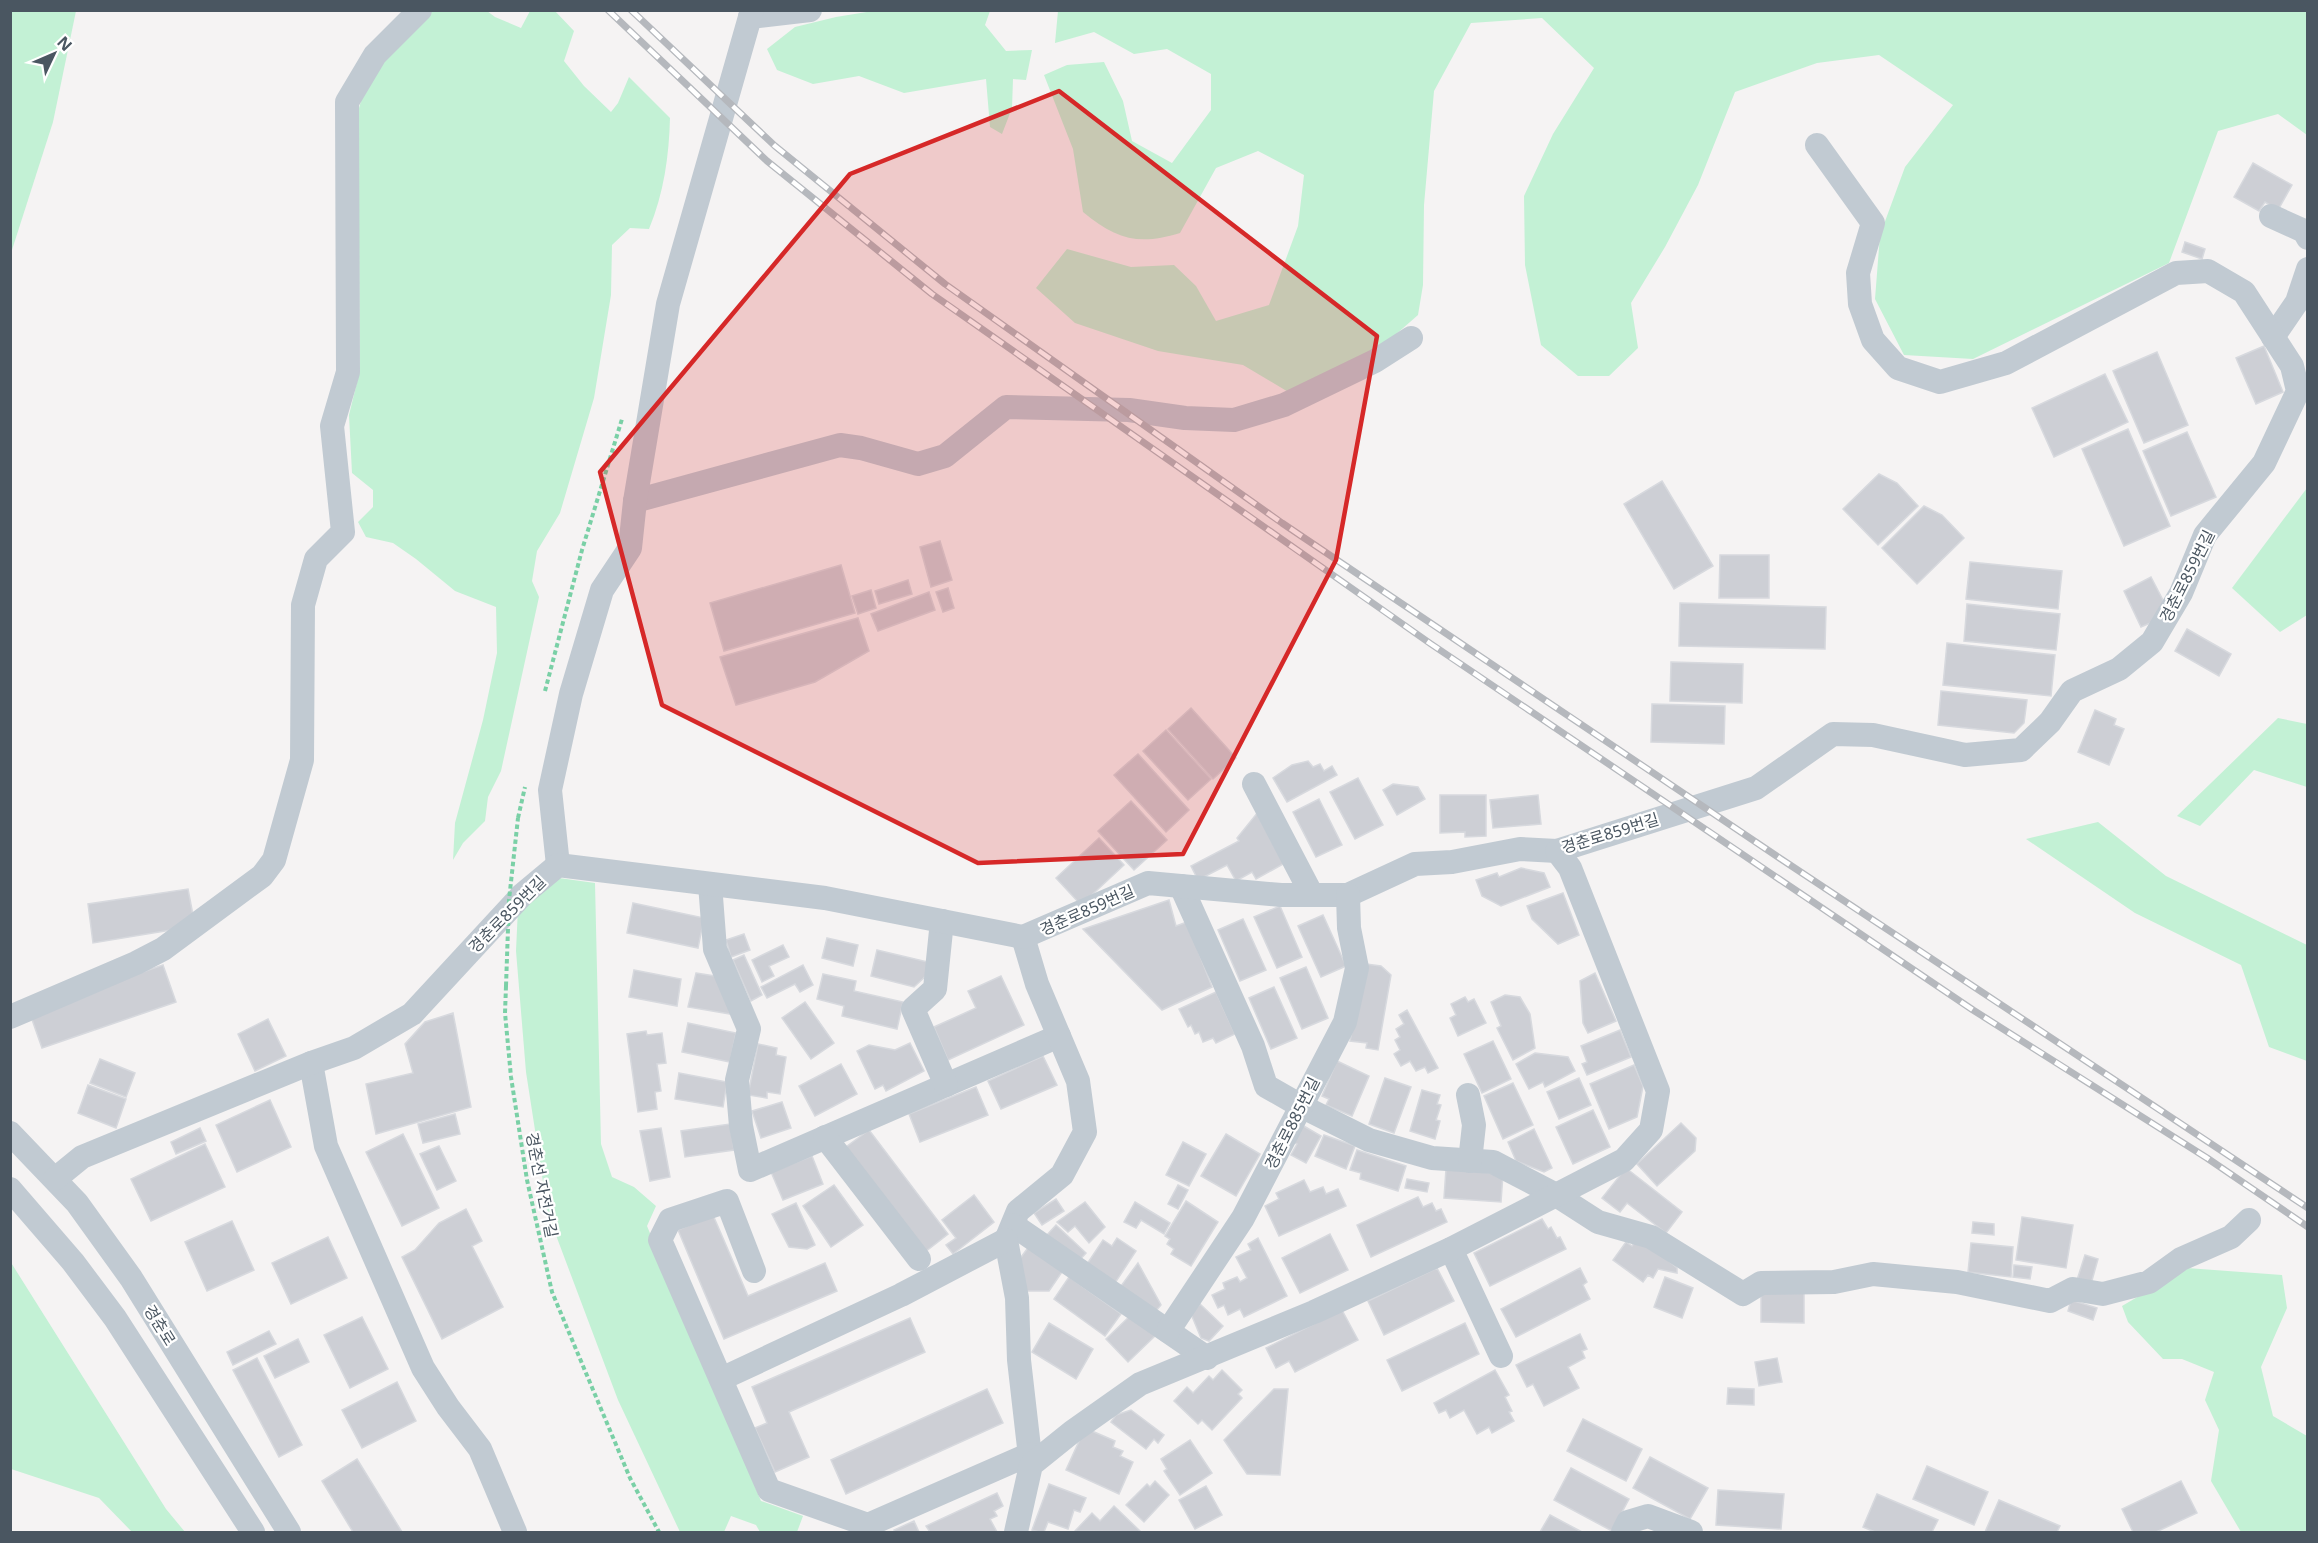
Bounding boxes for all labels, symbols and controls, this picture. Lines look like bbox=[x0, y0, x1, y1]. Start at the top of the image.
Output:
north arrow bbox=[24, 24, 84, 84]
text: N bbox=[52, 31, 77, 56]
street label: 경춘로859번길 bbox=[2154, 526, 2220, 626]
street label: 경춘로859번길 bbox=[1558, 808, 1662, 858]
street label: 경춘로859번길 bbox=[463, 870, 551, 958]
street label: 경춘로859번길 bbox=[1036, 879, 1138, 941]
street label: 경춘로885번길 bbox=[1259, 1073, 1325, 1173]
street label: 경춘선 자전거길 bbox=[521, 1130, 563, 1240]
street label: 경춘로 bbox=[139, 1300, 181, 1350]

